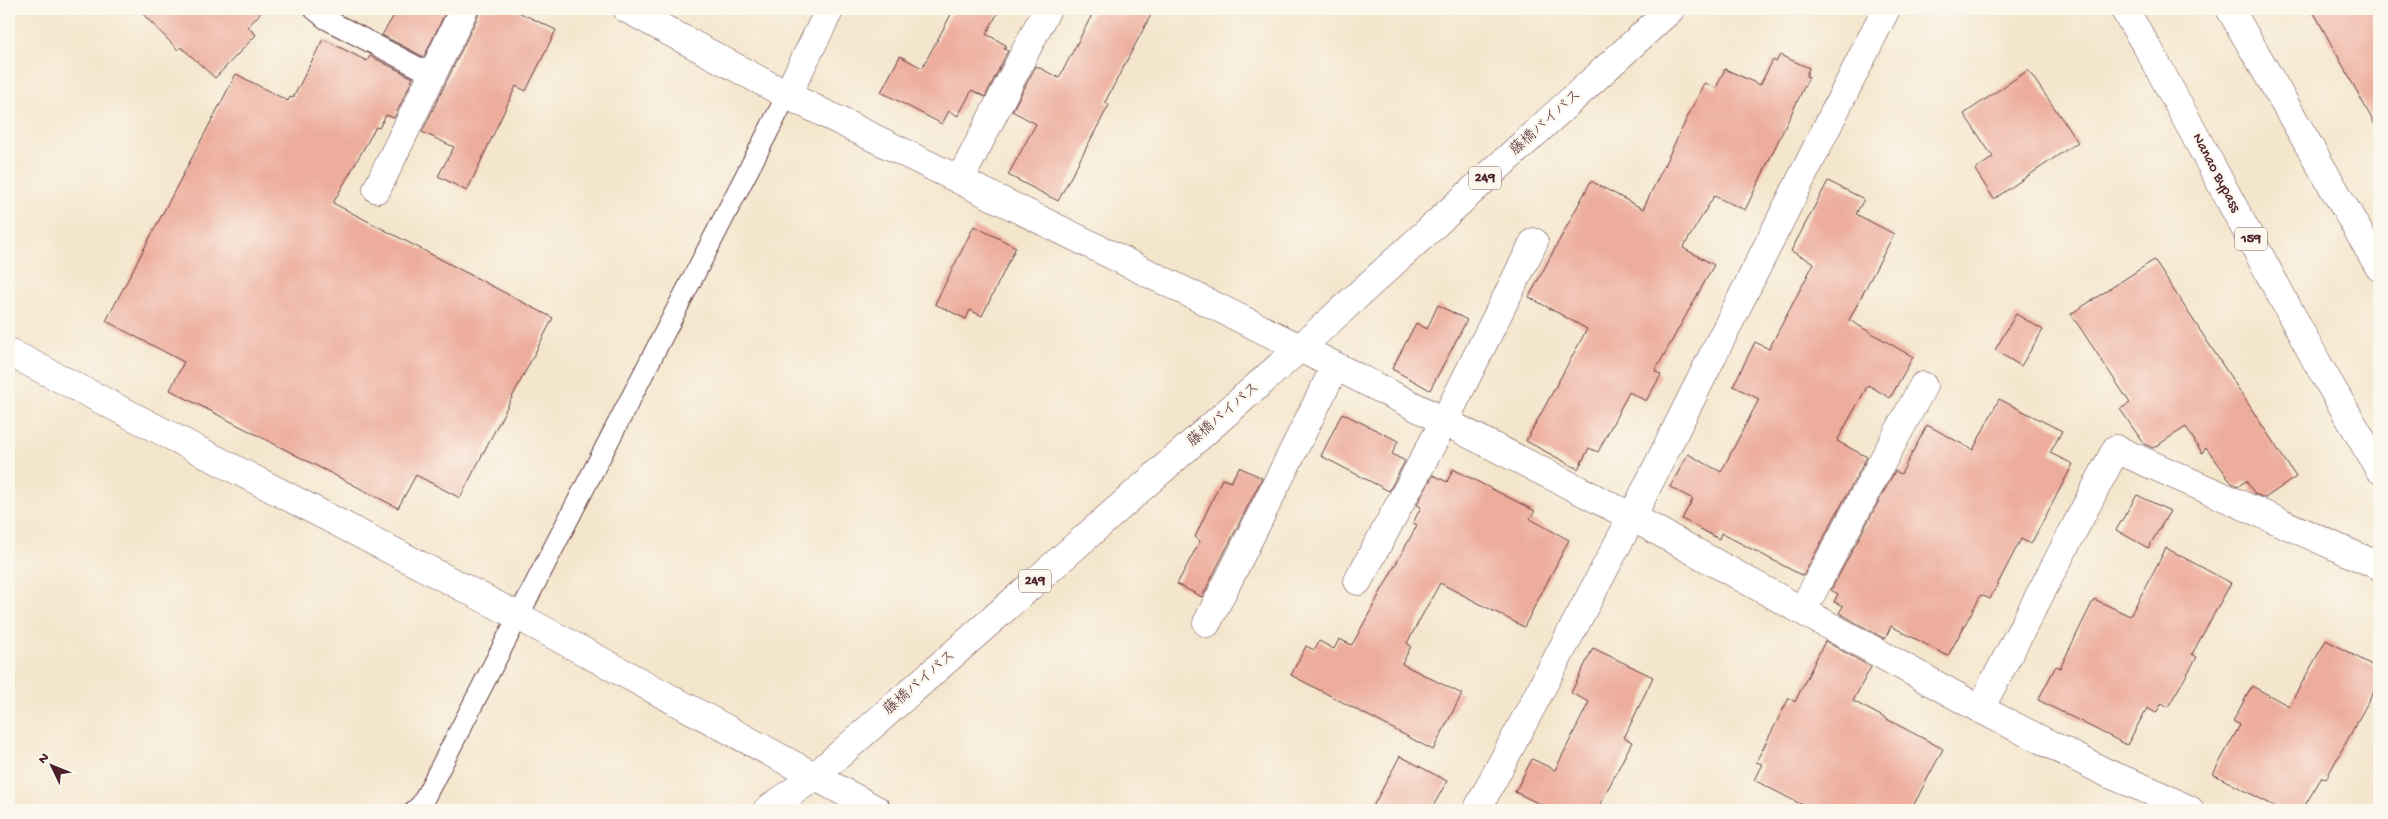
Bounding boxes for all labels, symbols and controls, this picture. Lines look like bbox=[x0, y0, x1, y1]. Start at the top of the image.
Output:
street label: 藤橋バイパス bbox=[1506, 86, 1585, 160]
street label: Nanao Bypass bbox=[2188, 130, 2245, 216]
road number: 249 bbox=[1469, 167, 1501, 190]
road number: 159 bbox=[2235, 228, 2267, 250]
street label: 藤橋バイパス bbox=[1184, 378, 1264, 451]
road number: 249 bbox=[1019, 570, 1051, 592]
street label: 藤橋バイパス bbox=[880, 646, 960, 719]
north arrow bbox=[28, 742, 78, 792]
text: N bbox=[35, 750, 54, 768]

